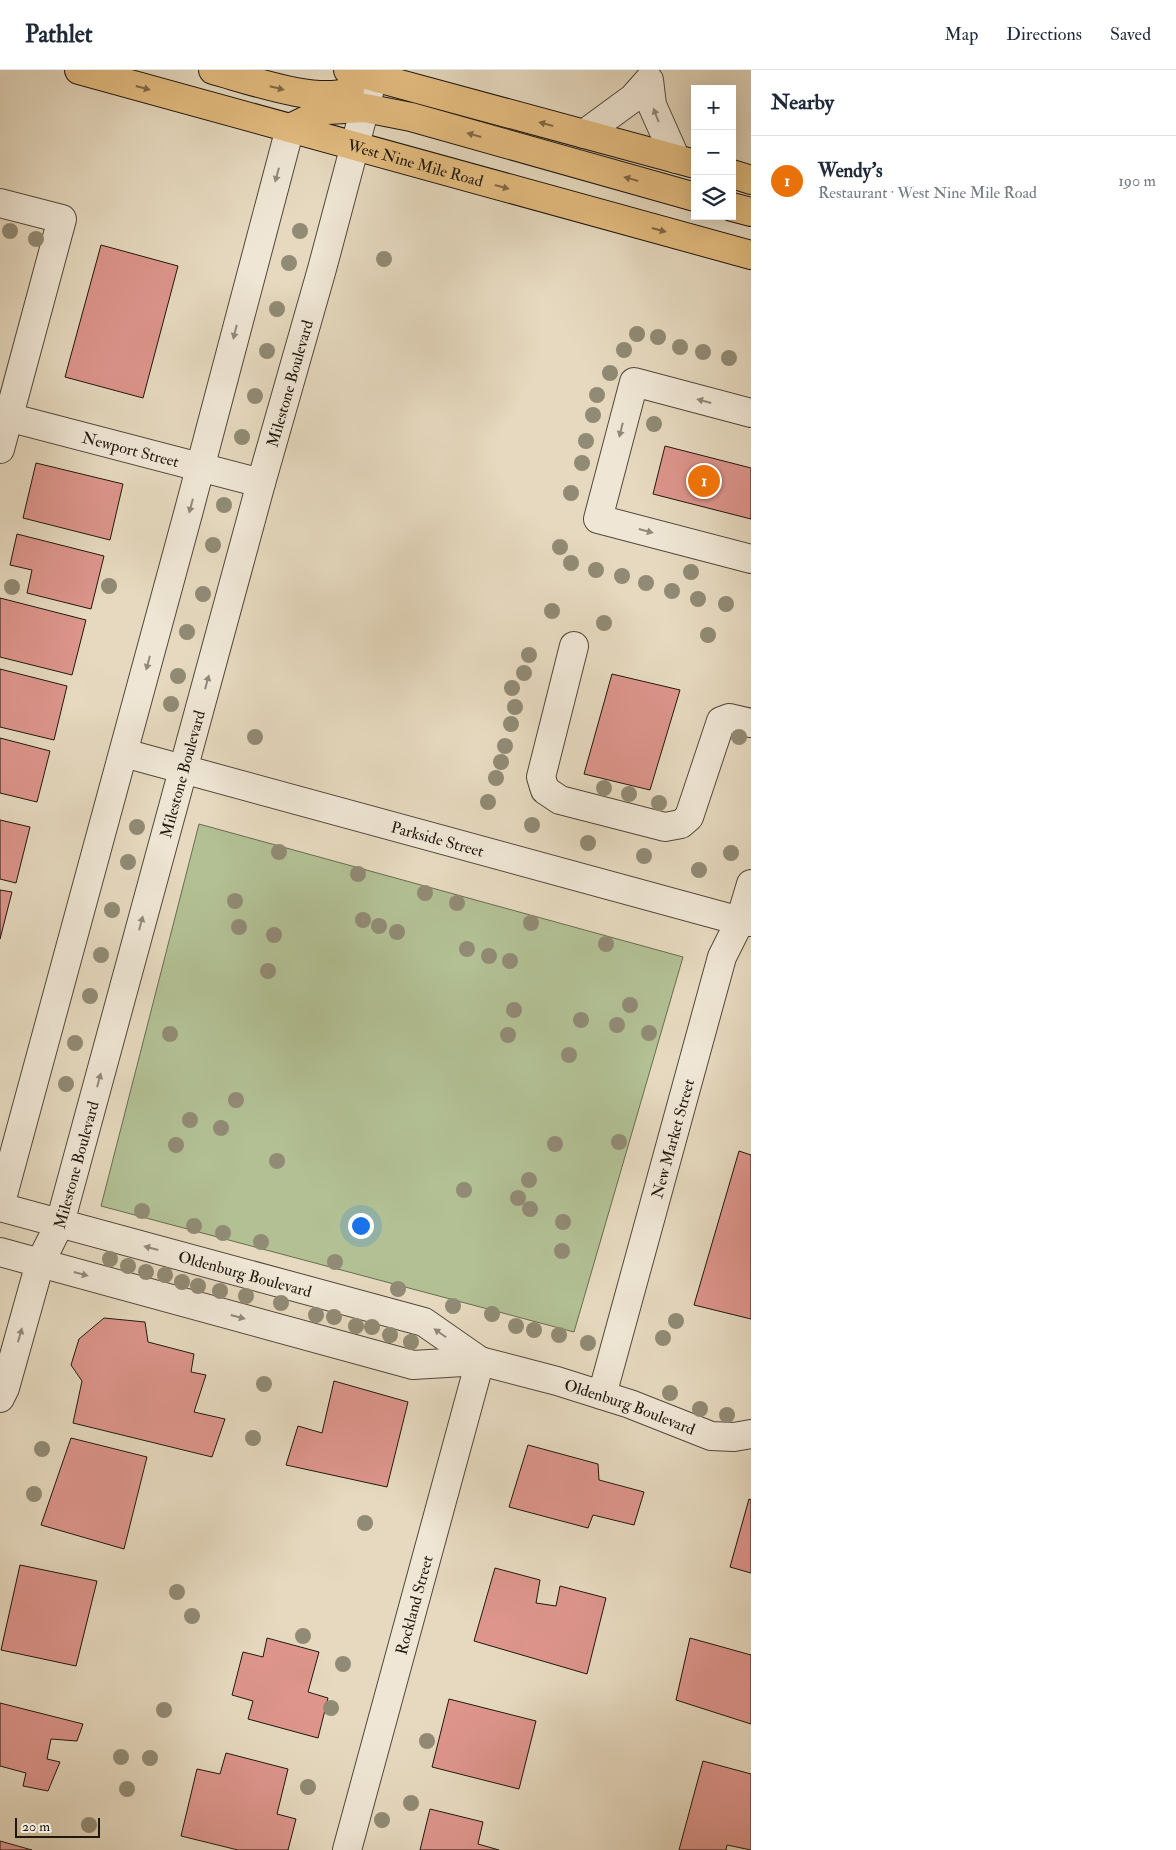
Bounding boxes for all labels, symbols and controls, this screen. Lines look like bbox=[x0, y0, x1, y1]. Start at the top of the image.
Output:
text: Pathlet bbox=[25, 19, 93, 50]
text: Map bbox=[945, 23, 978, 46]
text: Directions bbox=[1006, 23, 1082, 46]
text: Saved bbox=[1110, 23, 1151, 46]
one-way arrow bbox=[136, 84, 151, 92]
one-way arrow bbox=[269, 84, 284, 92]
map controls bbox=[691, 85, 736, 220]
button: + bbox=[691, 85, 736, 130]
text: Nearby bbox=[771, 89, 834, 116]
one-way arrow bbox=[652, 107, 659, 122]
one-way arrow bbox=[539, 120, 554, 128]
button: − bbox=[691, 130, 736, 175]
one-way arrow bbox=[467, 131, 482, 139]
street label: West Nine Mile Road bbox=[344, 135, 485, 192]
text: Wendy's bbox=[818, 159, 883, 183]
one-way arrow bbox=[273, 167, 281, 183]
text: 1 bbox=[784, 171, 790, 191]
text: 190 m bbox=[1118, 171, 1156, 191]
one-way arrow bbox=[623, 174, 638, 182]
button: layers bbox=[691, 175, 736, 220]
one-way arrow bbox=[495, 183, 510, 191]
text: Restaurant · West Nine Mile Road bbox=[818, 183, 1037, 203]
one-way arrow bbox=[652, 226, 667, 234]
street label: Milestone Boulevard bbox=[263, 318, 318, 450]
one-way arrow bbox=[231, 325, 239, 340]
one-way arrow bbox=[696, 397, 711, 405]
one-way arrow bbox=[617, 422, 625, 437]
street label: Newport Street bbox=[80, 428, 181, 472]
pin: 1 bbox=[688, 462, 720, 500]
one-way arrow bbox=[186, 499, 194, 514]
one-way arrow bbox=[638, 527, 653, 535]
one-way arrow bbox=[144, 656, 152, 671]
one-way arrow bbox=[203, 674, 211, 690]
street label: Milestone Boulevard bbox=[156, 708, 210, 840]
street label: Parkside Street bbox=[389, 817, 486, 862]
one-way arrow bbox=[138, 916, 146, 931]
one-way arrow bbox=[95, 1072, 103, 1087]
street label: New Market Street bbox=[647, 1077, 699, 1201]
street label: Milestone Boulevard bbox=[50, 1099, 104, 1231]
your location bbox=[348, 1213, 374, 1239]
one-way arrow bbox=[143, 1244, 158, 1252]
street label: Oldenburg Boulevard bbox=[176, 1247, 314, 1302]
one-way arrow bbox=[73, 1270, 88, 1278]
one-way arrow bbox=[230, 1313, 245, 1321]
one-way arrow bbox=[16, 1327, 24, 1342]
one-way arrow bbox=[433, 1328, 447, 1338]
street label: Oldenburg Boulevard bbox=[562, 1375, 698, 1440]
street label: Rockland Street bbox=[392, 1553, 438, 1657]
scale bar bbox=[15, 1815, 100, 1838]
text: 20 m bbox=[22, 1818, 50, 1835]

